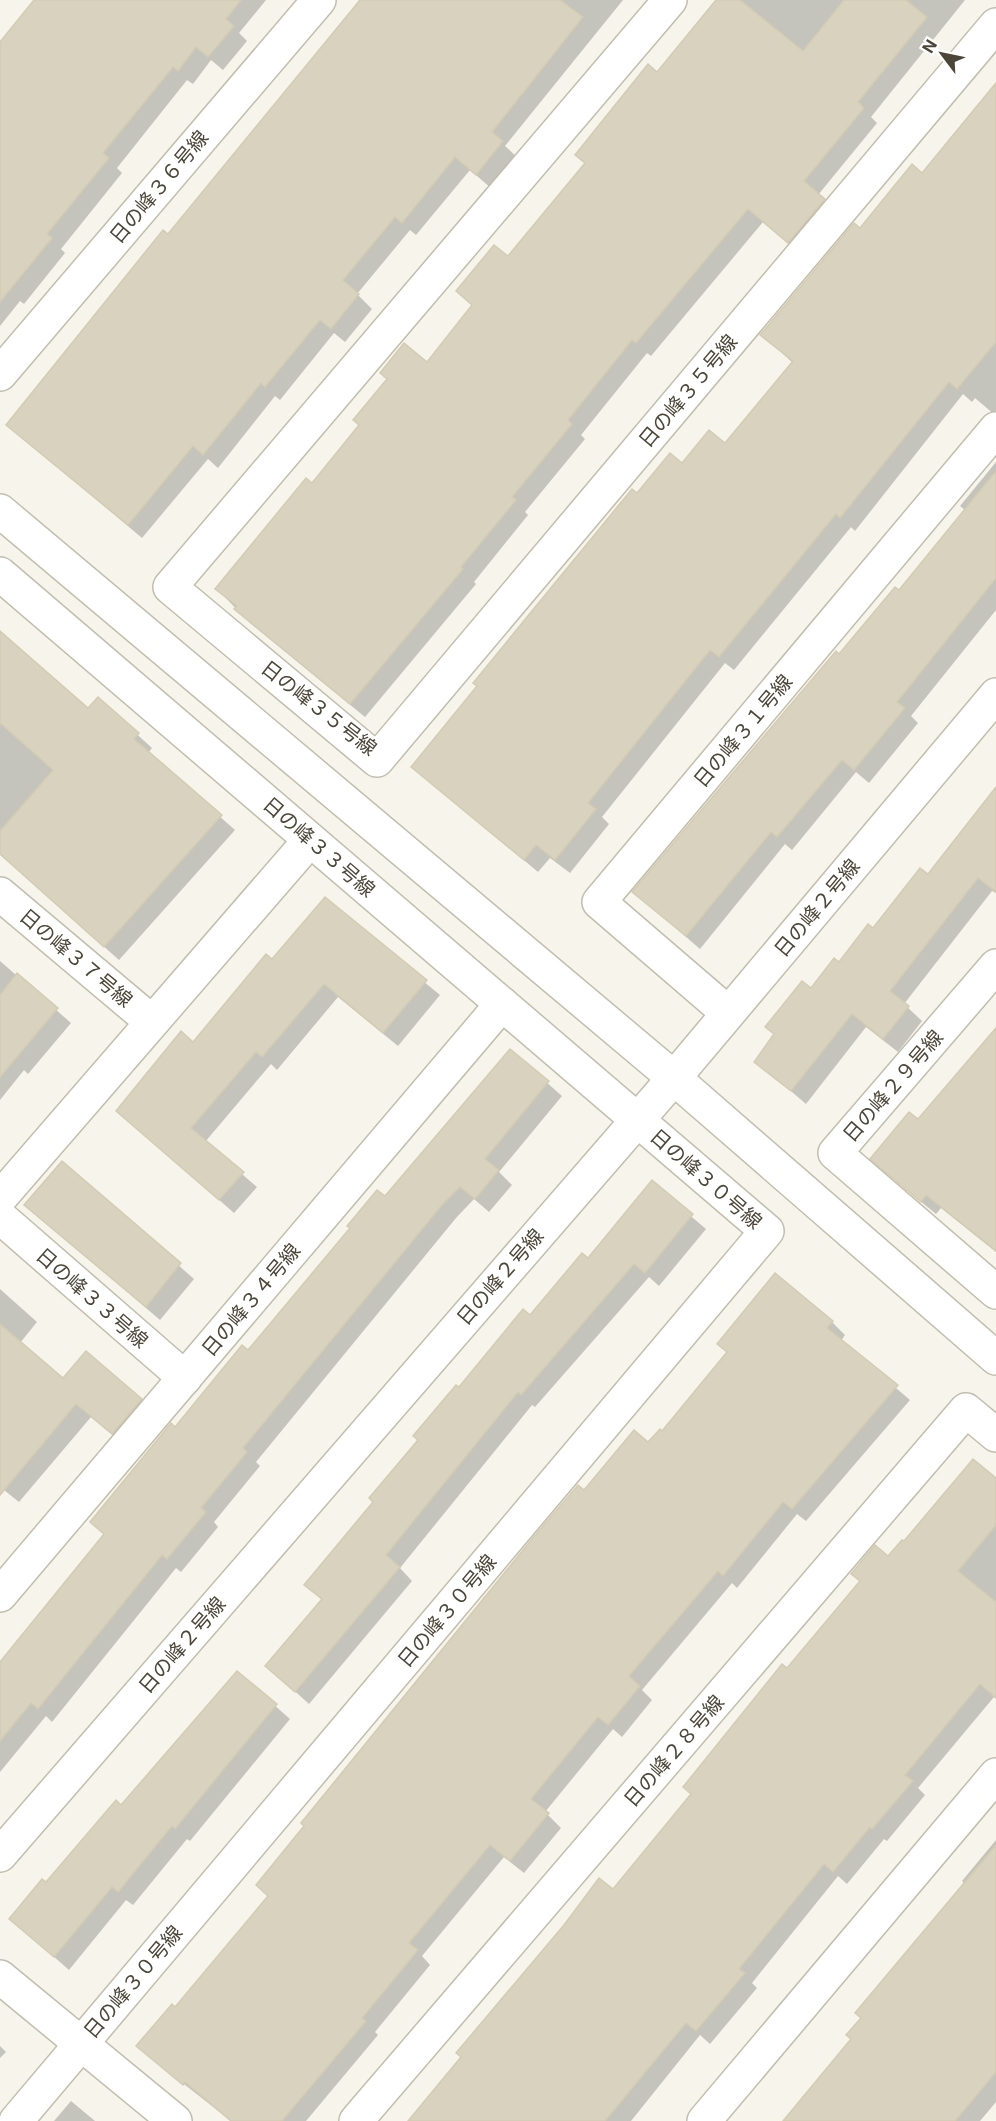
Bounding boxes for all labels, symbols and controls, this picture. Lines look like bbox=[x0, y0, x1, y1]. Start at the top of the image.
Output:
north arrow bbox=[912, 24, 972, 84]
text: N bbox=[918, 36, 941, 57]
street label: 日の峰３６号線 bbox=[105, 126, 213, 248]
street label: 日の峰３５号線 bbox=[634, 330, 742, 452]
street label: 日の峰３５号線 bbox=[256, 655, 382, 761]
street label: 日の峰３１号線 bbox=[689, 670, 797, 792]
street label: 日の峰３３号線 bbox=[258, 792, 380, 902]
street label: 日の峰２号線 bbox=[769, 854, 865, 962]
street label: 日の峰３７号線 bbox=[15, 904, 137, 1012]
street label: 日の峰２９号線 bbox=[838, 1025, 948, 1147]
street label: 日の峰３０号線 bbox=[645, 1124, 767, 1234]
street label: 日の峰２号線 bbox=[452, 1224, 548, 1330]
street label: 日の峰３４号線 bbox=[197, 1239, 305, 1361]
street label: 日の峰３３号線 bbox=[31, 1243, 153, 1353]
street label: 日の峰３０号線 bbox=[393, 1550, 501, 1672]
street label: 日の峰２号線 bbox=[134, 1592, 230, 1698]
street label: 日の峰２８号線 bbox=[619, 1690, 729, 1812]
street label: 日の峰３０号線 bbox=[79, 1921, 187, 2043]

